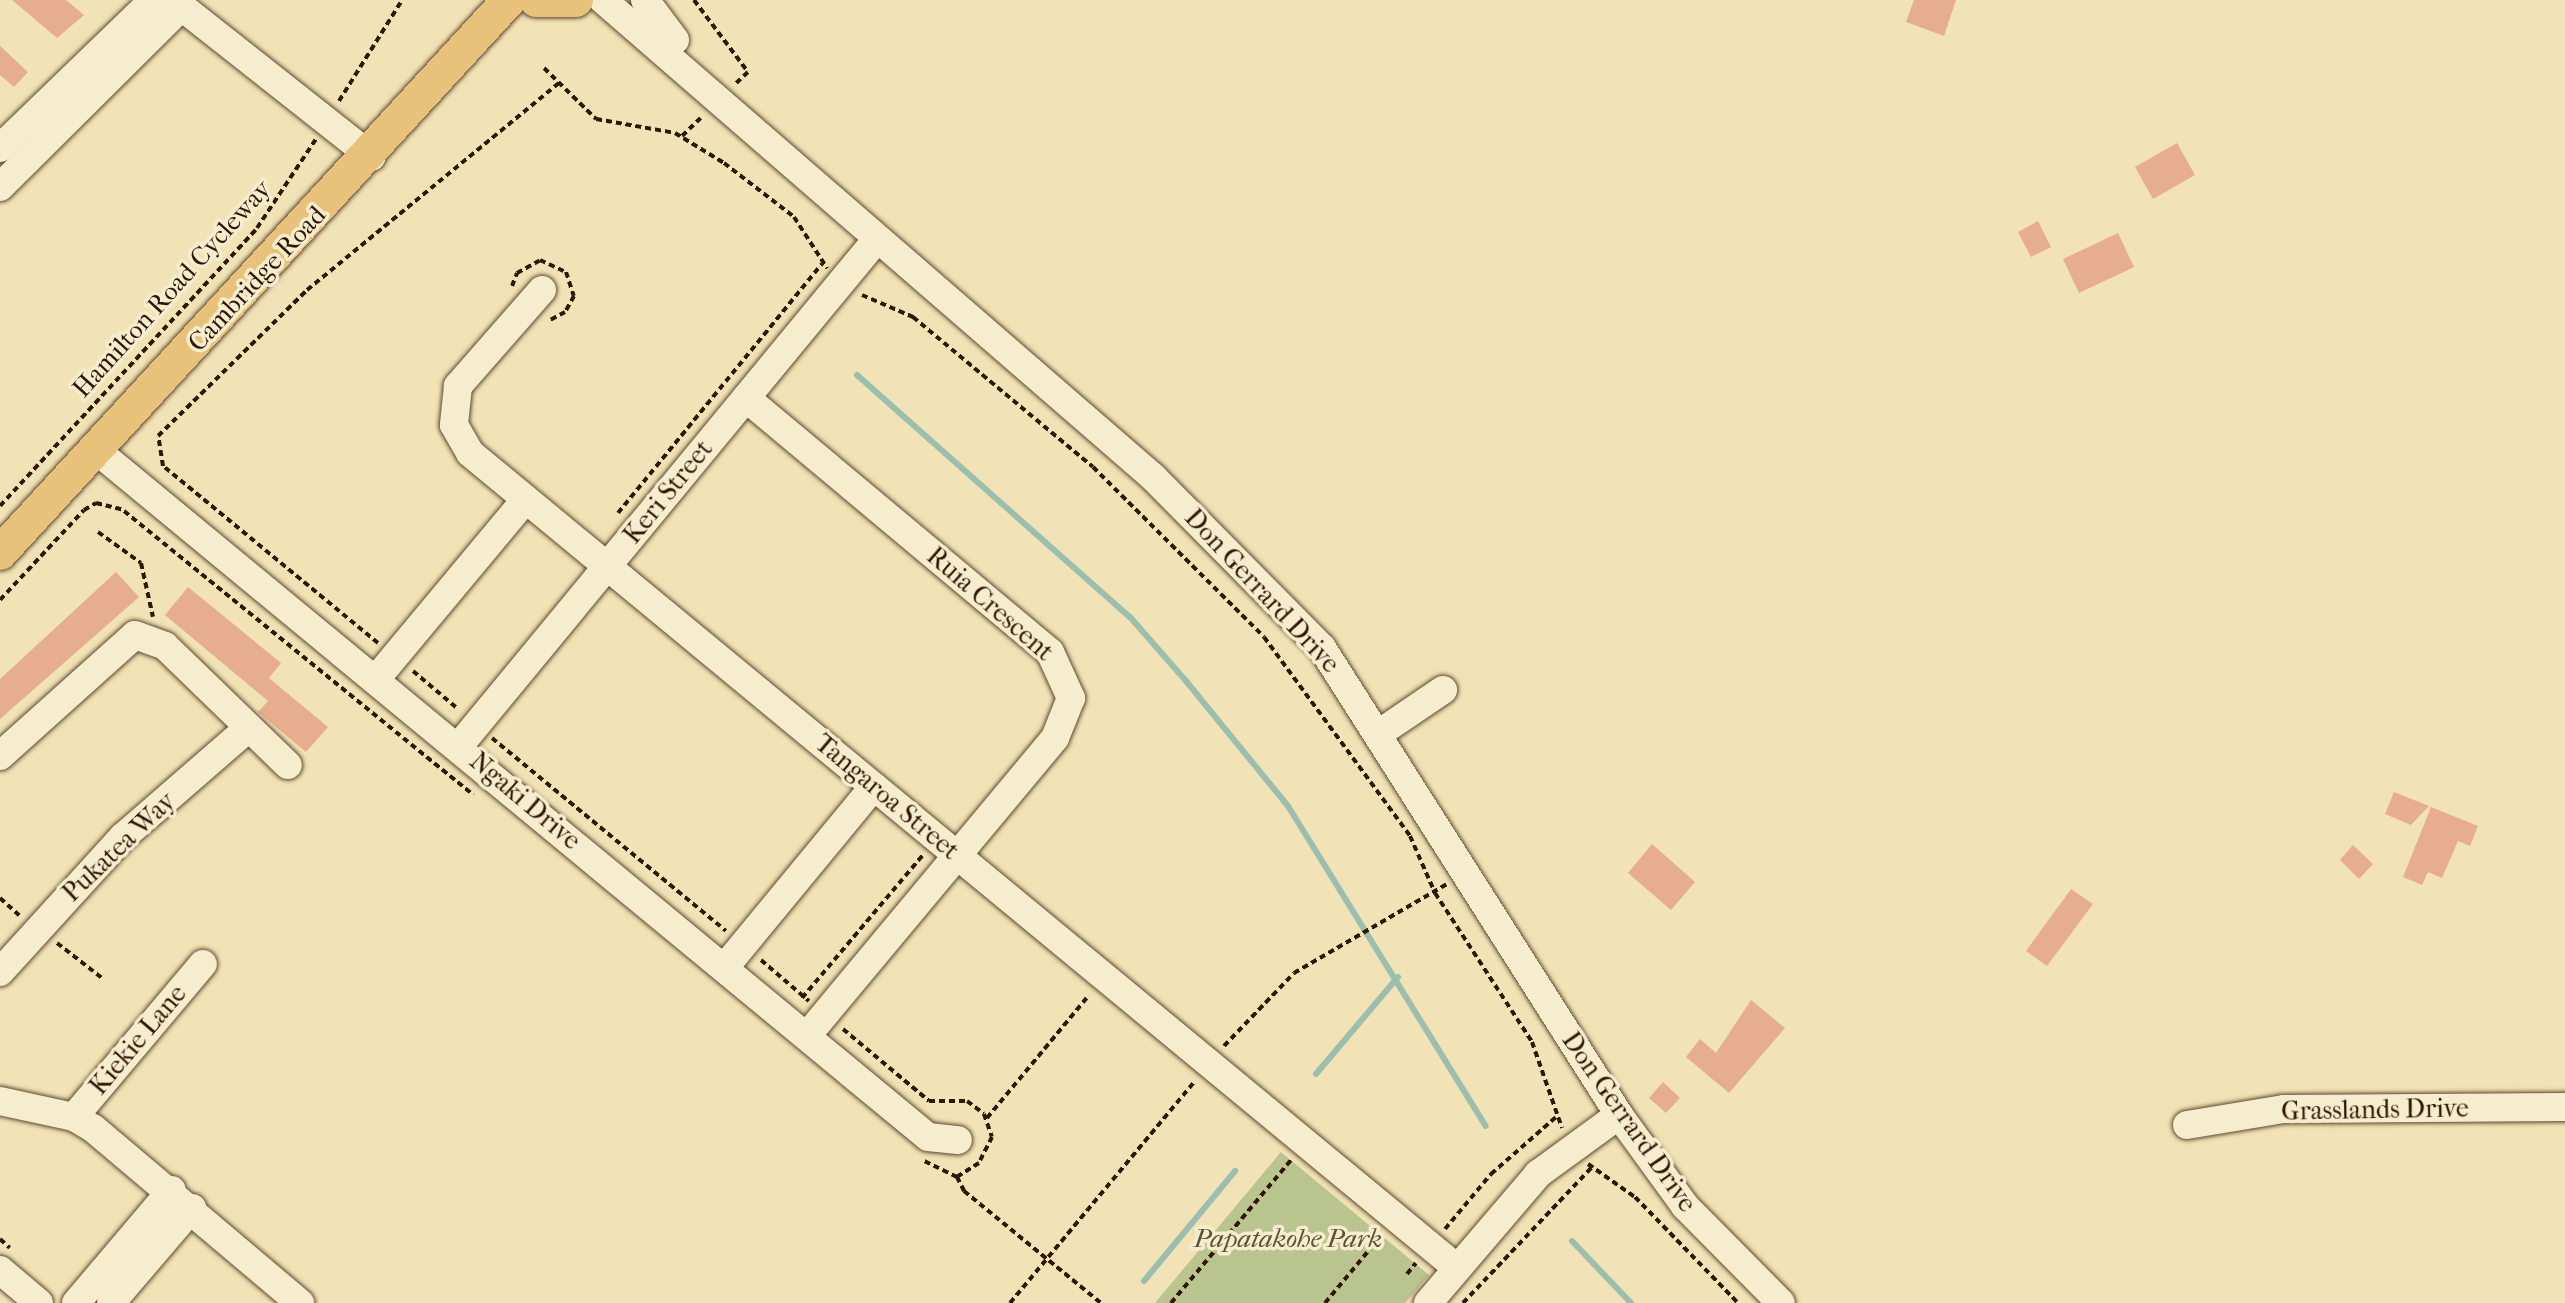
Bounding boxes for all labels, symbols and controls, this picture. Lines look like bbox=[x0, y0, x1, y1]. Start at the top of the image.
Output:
street label: Hamilton Road Cycleway bbox=[66, 174, 278, 404]
street label: Cambridge Road bbox=[182, 200, 332, 358]
street label: Keri Street bbox=[617, 434, 719, 550]
street label: Don Gerrard Drive bbox=[1178, 503, 1346, 679]
street label: Ruia Crescent bbox=[920, 540, 1060, 668]
street label: Tangaroa Street bbox=[809, 728, 965, 866]
street label: Ngaki Drive bbox=[463, 746, 587, 856]
street label: Pukatea Way bbox=[56, 786, 182, 908]
street label: Kiekie Lane bbox=[83, 979, 193, 1101]
street label: Don Gerrard Drive bbox=[1555, 1026, 1703, 1218]
street label: Grasslands Drive bbox=[2281, 1093, 2469, 1127]
park label: Papatakohe Park bbox=[1194, 1223, 1382, 1255]

